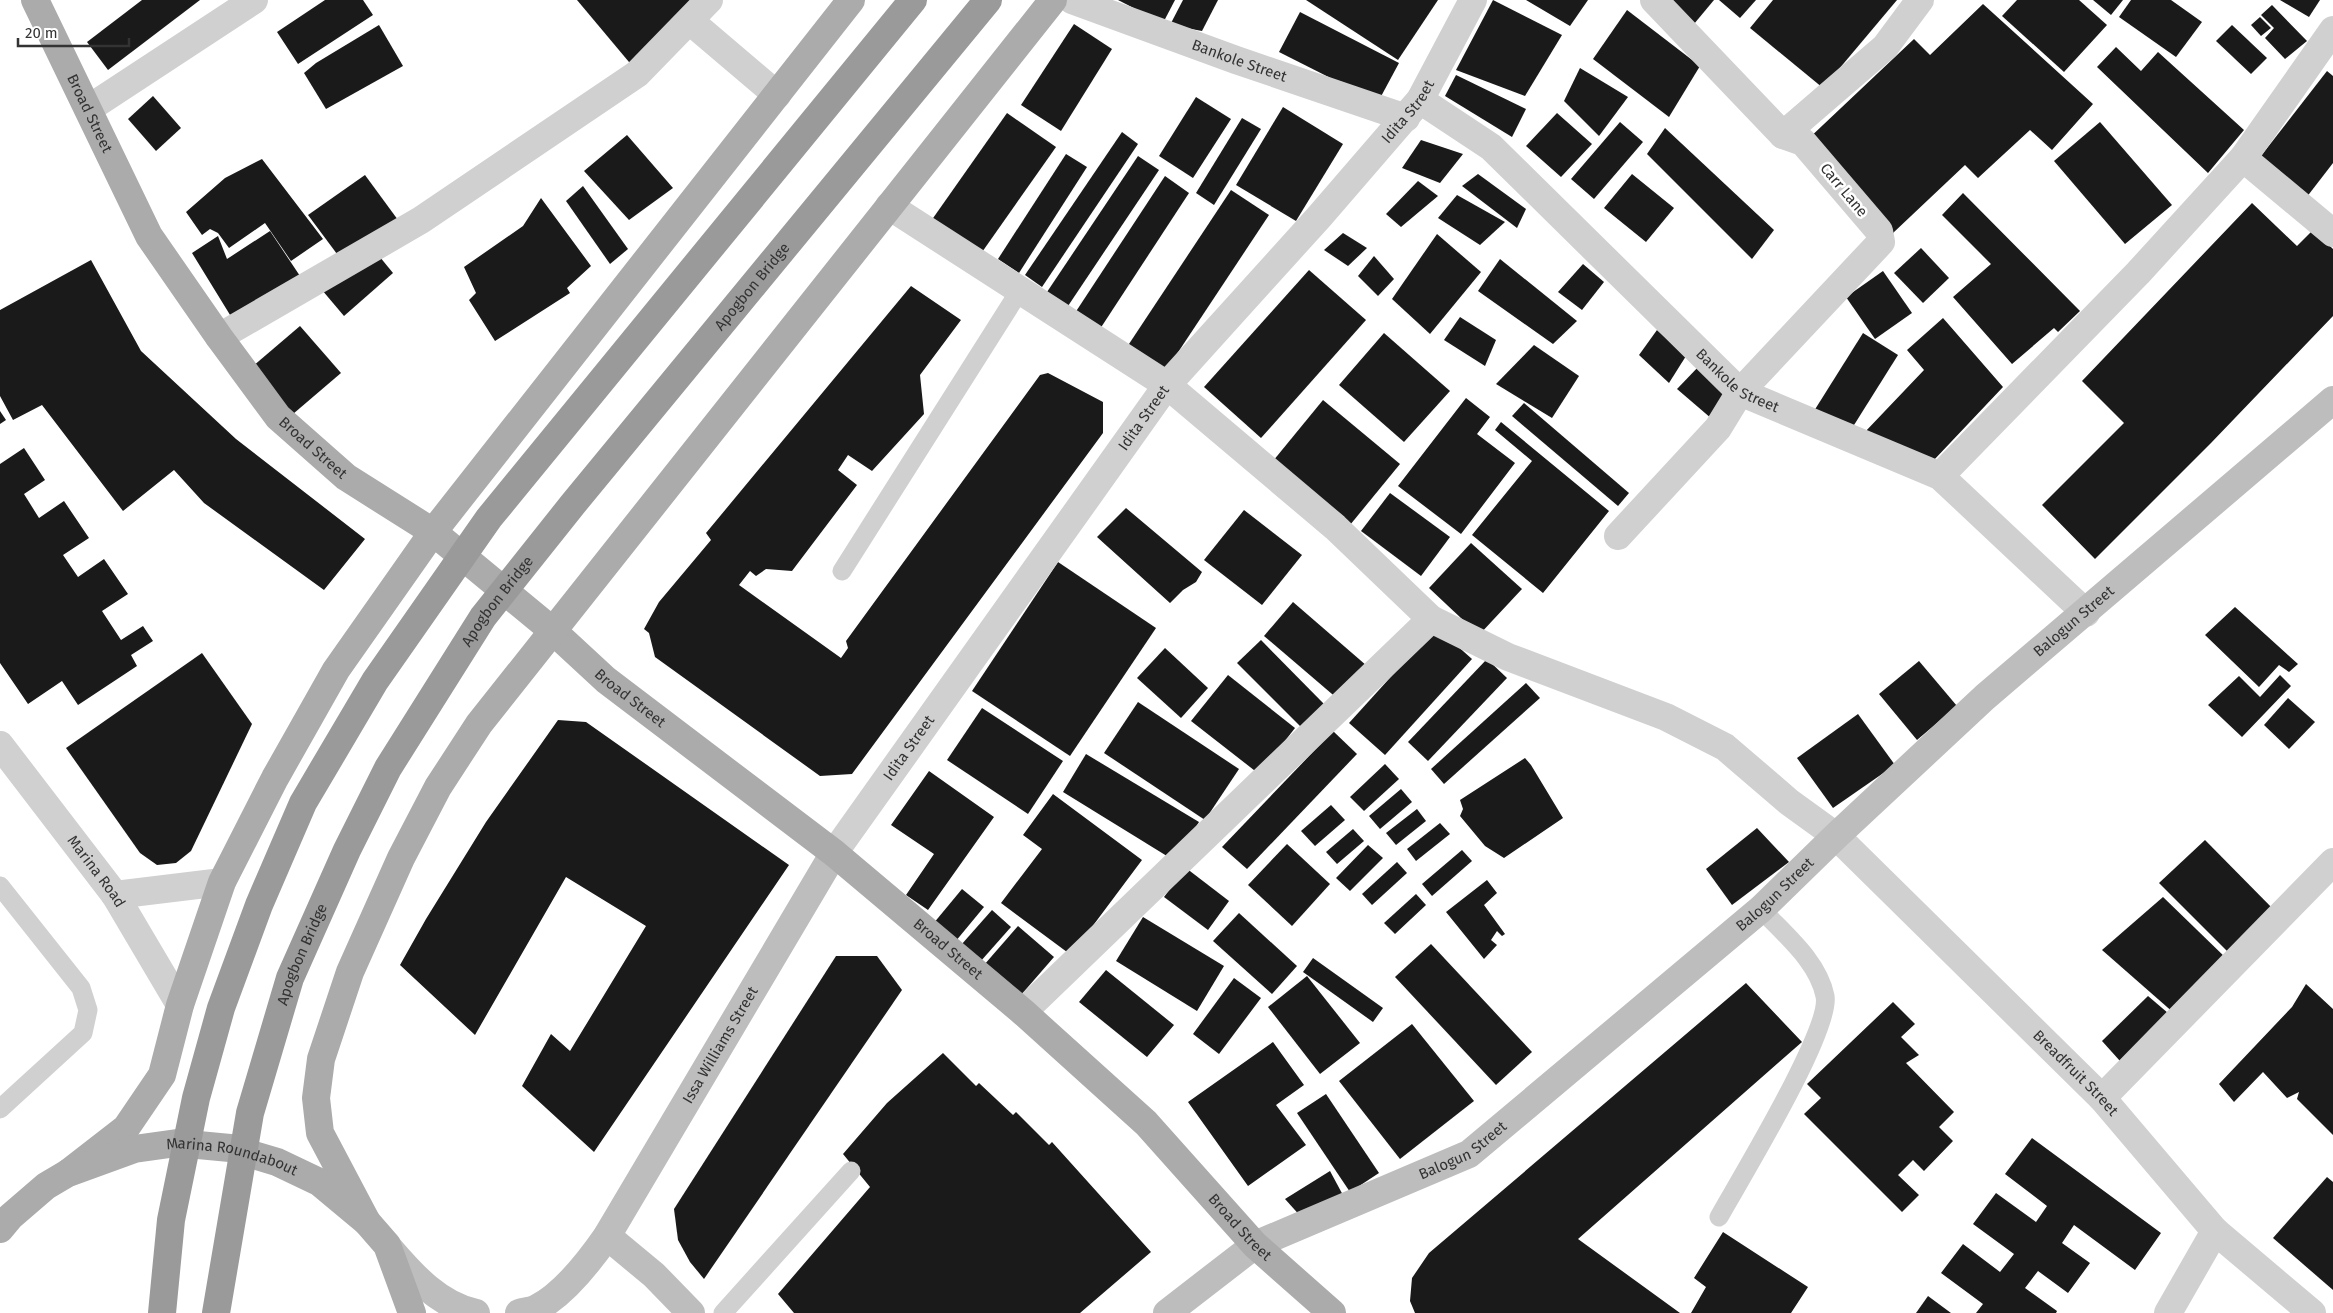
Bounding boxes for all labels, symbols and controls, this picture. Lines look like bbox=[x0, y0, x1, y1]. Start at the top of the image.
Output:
scale bar bbox=[18, 15, 129, 47]
text: 20 m bbox=[25, 24, 58, 42]
street label: Bankole Street bbox=[1189, 36, 1290, 86]
street label: Broad Street bbox=[63, 71, 117, 156]
street label: Idita Street bbox=[1378, 76, 1438, 147]
street label: Carr Lane bbox=[1816, 160, 1872, 220]
street label: Apogbon Bridge bbox=[711, 239, 793, 334]
street label: Bankole Street bbox=[1692, 345, 1782, 417]
street label: Idita Street bbox=[1114, 381, 1173, 454]
street label: Broad Street bbox=[275, 413, 351, 483]
street label: Apogbon Bridge bbox=[458, 552, 537, 650]
street label: Balogun Street bbox=[2030, 582, 2118, 661]
street label: Broad Street bbox=[591, 665, 670, 731]
street label: Idita Street bbox=[879, 711, 938, 784]
street label: Marina Road bbox=[64, 832, 129, 911]
street label: Balogun Street bbox=[1732, 853, 1818, 935]
street label: Apogbon Bridge bbox=[273, 901, 331, 1007]
street label: Broad Street bbox=[910, 915, 987, 984]
street label: Issa Williams Street bbox=[679, 983, 762, 1107]
street label: Breadfruit Street bbox=[2029, 1026, 2122, 1120]
street label: Balogun Street bbox=[1416, 1117, 1511, 1183]
street label: Marina Roundabout bbox=[165, 1134, 301, 1180]
street label: Broad Street bbox=[1205, 1190, 1276, 1265]

